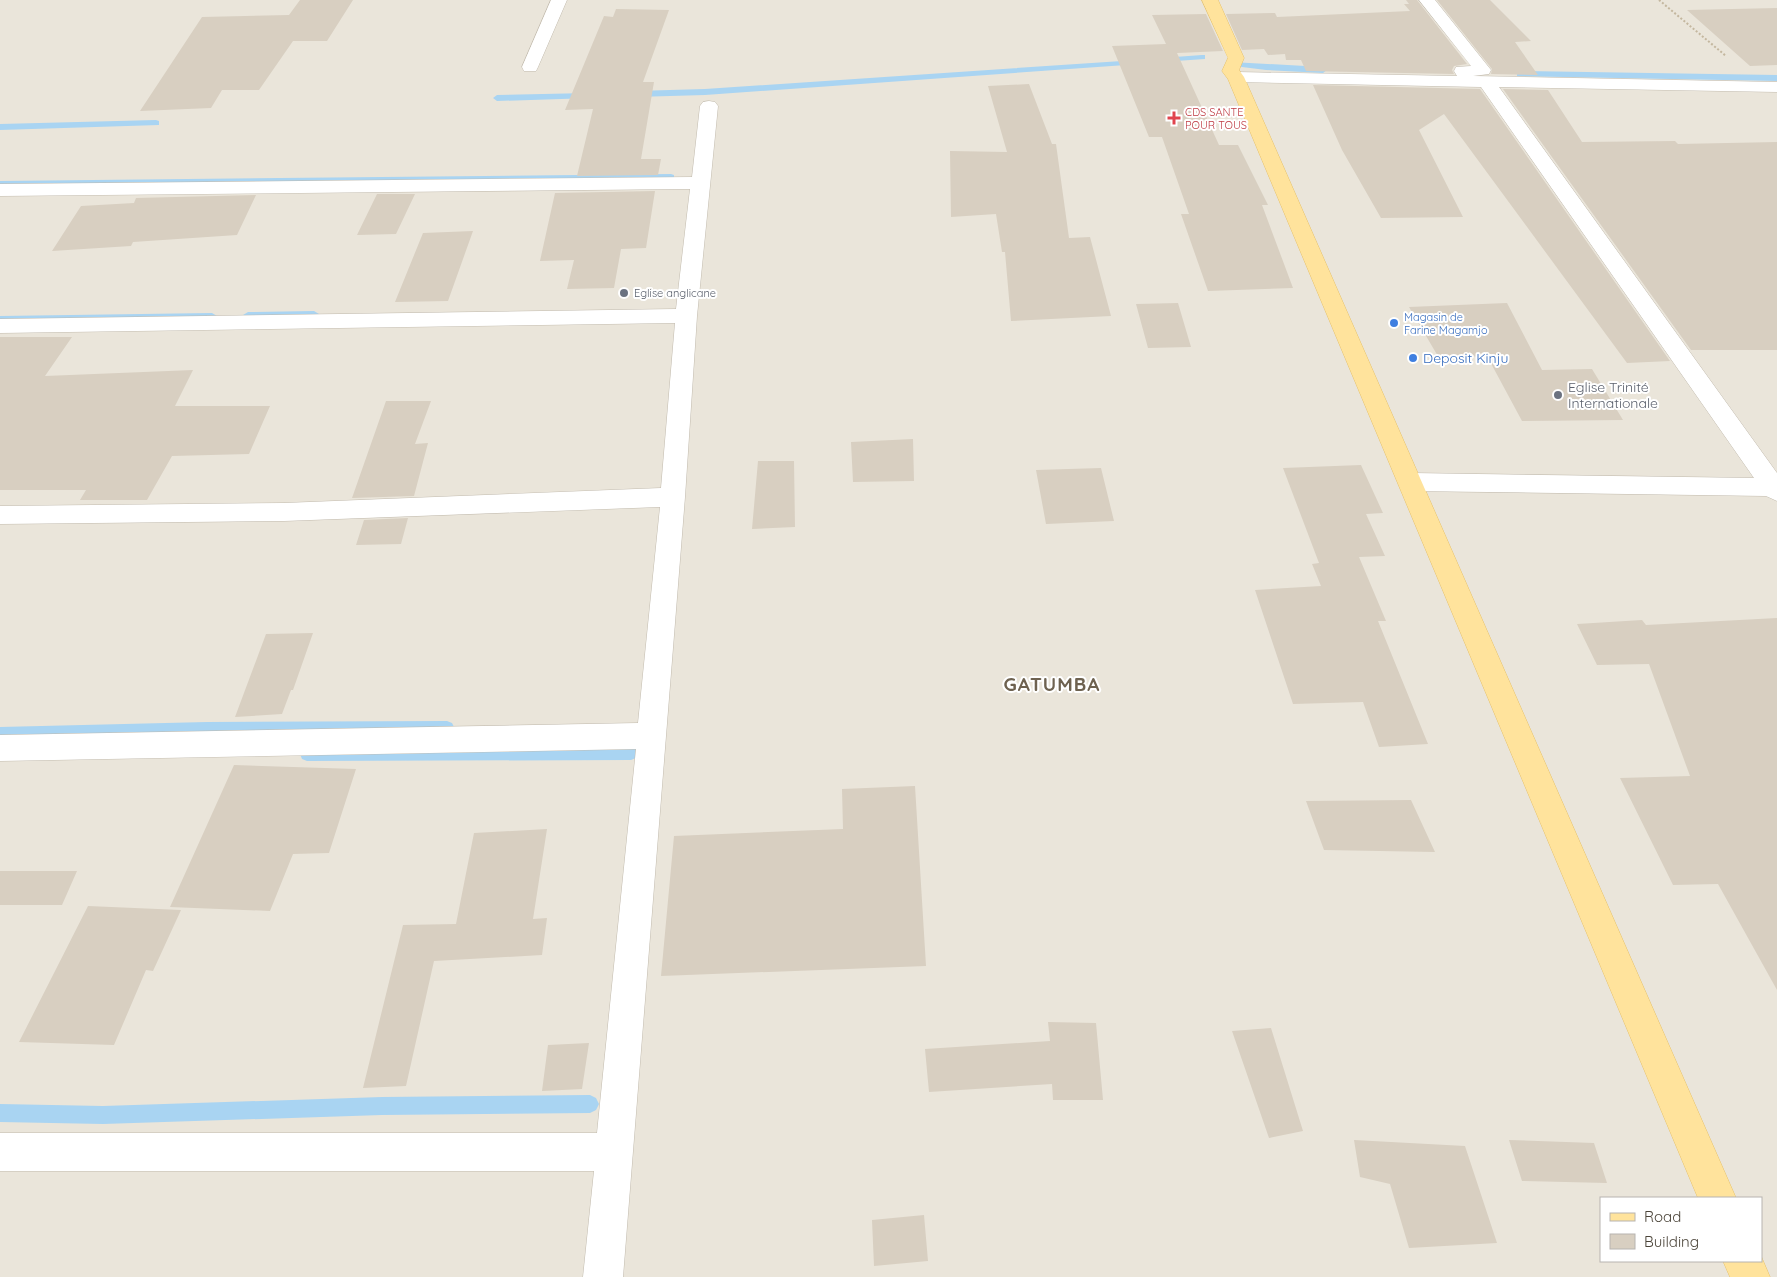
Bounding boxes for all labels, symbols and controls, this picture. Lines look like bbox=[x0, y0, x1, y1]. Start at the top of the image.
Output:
place label: CDS SANTE POUR TOUS bbox=[1185, 105, 1247, 132]
marker: CDS SANTE POUR TOUS bbox=[1167, 111, 1181, 125]
place label: Eglise anglicane bbox=[634, 286, 716, 300]
marker: Eglise anglicane bbox=[618, 287, 630, 299]
place label: Magasin de Farine Magamjo bbox=[1404, 310, 1488, 337]
marker: Magasin de Farine Magamjo bbox=[1388, 317, 1400, 329]
place label: Deposit Kinju bbox=[1423, 349, 1508, 367]
marker: Deposit Kinju bbox=[1407, 352, 1419, 364]
place label: Eglise Trinité Internationale bbox=[1568, 378, 1658, 412]
marker: Eglise Trinité Internationale bbox=[1552, 389, 1564, 401]
district label: GATUMBA bbox=[1004, 672, 1100, 696]
legend bbox=[1600, 1197, 1762, 1262]
text: Road bbox=[1644, 1207, 1681, 1226]
text: Building bbox=[1644, 1232, 1699, 1251]

